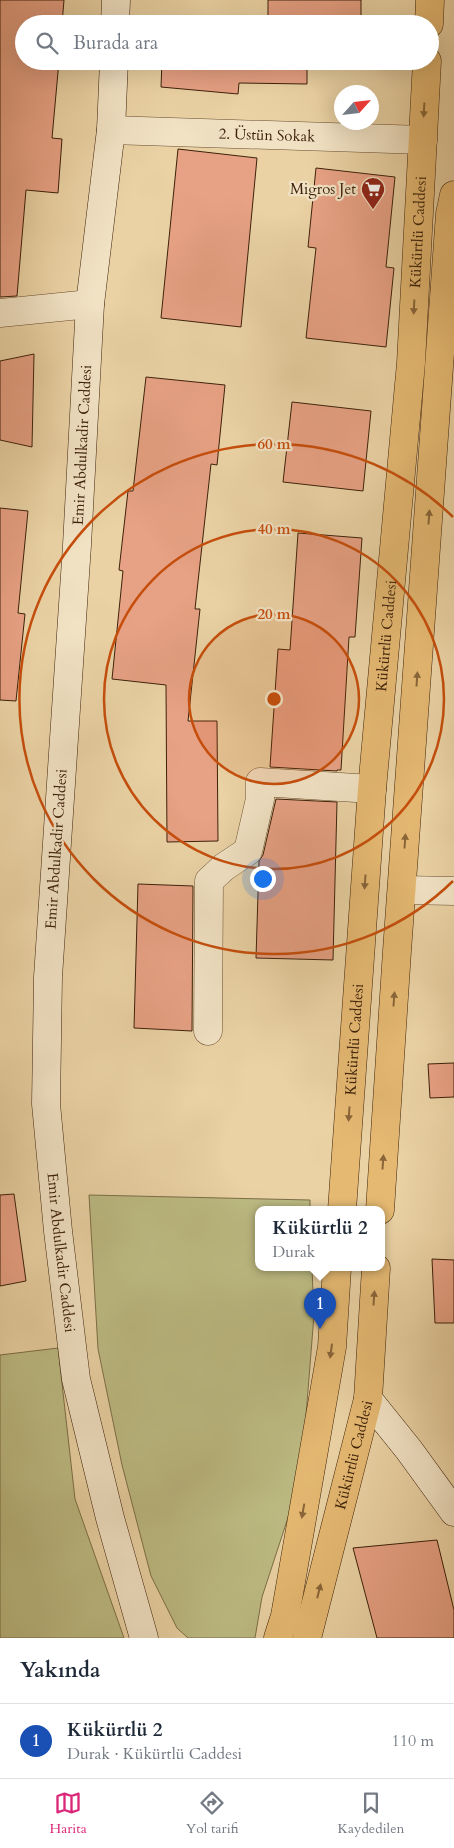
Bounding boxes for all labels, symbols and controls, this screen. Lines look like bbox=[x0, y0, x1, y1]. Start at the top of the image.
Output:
search box bbox=[15, 15, 439, 70]
icon: search bbox=[33, 29, 61, 57]
text: Burada ara bbox=[73, 30, 158, 56]
north arrow bbox=[334, 85, 379, 130]
one-way arrow bbox=[420, 102, 428, 118]
street label: 2. Üstün Sokak bbox=[218, 123, 315, 147]
supermarket icon: Migros Jet bbox=[360, 176, 386, 210]
street label: Kükürtlü Caddesi bbox=[405, 176, 431, 288]
place label: Migros Jet bbox=[290, 179, 356, 199]
one-way arrow bbox=[410, 299, 418, 315]
street label: Emir Abdulkadir Caddesi bbox=[68, 364, 96, 526]
text: 60 m bbox=[257, 434, 291, 454]
one-way arrow bbox=[425, 509, 433, 525]
text: 40 m bbox=[257, 519, 291, 539]
street label: Kükürtlü Caddesi bbox=[371, 579, 401, 692]
text: 20 m bbox=[257, 604, 291, 624]
one-way arrow bbox=[413, 671, 421, 687]
centre of rings bbox=[265, 690, 283, 708]
street label: Emir Abdulkadir Caddesi bbox=[40, 768, 72, 930]
one-way arrow bbox=[402, 833, 410, 849]
your location bbox=[250, 866, 276, 892]
one-way arrow bbox=[361, 874, 369, 890]
street label: Kükürtlü Caddesi bbox=[340, 983, 368, 1096]
one-way arrow bbox=[390, 991, 398, 1007]
one-way arrow bbox=[344, 1106, 352, 1122]
one-way arrow bbox=[380, 1153, 388, 1169]
street label: Emir Abdulkadir Caddesi bbox=[43, 1172, 80, 1334]
popup bbox=[255, 1206, 385, 1271]
text: Kükürtlü 2 bbox=[272, 1215, 368, 1241]
text: Durak bbox=[272, 1241, 315, 1263]
pin: 1 bbox=[304, 1288, 336, 1329]
one-way arrow bbox=[371, 1289, 379, 1305]
one-way arrow bbox=[326, 1344, 334, 1360]
street label: Kükürtlü Caddesi bbox=[330, 1398, 377, 1512]
one-way arrow bbox=[299, 1504, 307, 1520]
one-way arrow bbox=[315, 1583, 323, 1598]
text: Yakında bbox=[20, 1656, 100, 1685]
text: Kükürtlü 2 bbox=[67, 1717, 162, 1743]
text: 1 bbox=[32, 1730, 40, 1752]
text: 110 m bbox=[392, 1730, 434, 1752]
text: Durak · Kükürtlü Caddesi bbox=[67, 1743, 242, 1765]
tab: Harita bbox=[50, 1789, 87, 1838]
tab: Yol tarifi bbox=[186, 1789, 239, 1838]
tab: Kaydedilen bbox=[338, 1789, 404, 1838]

